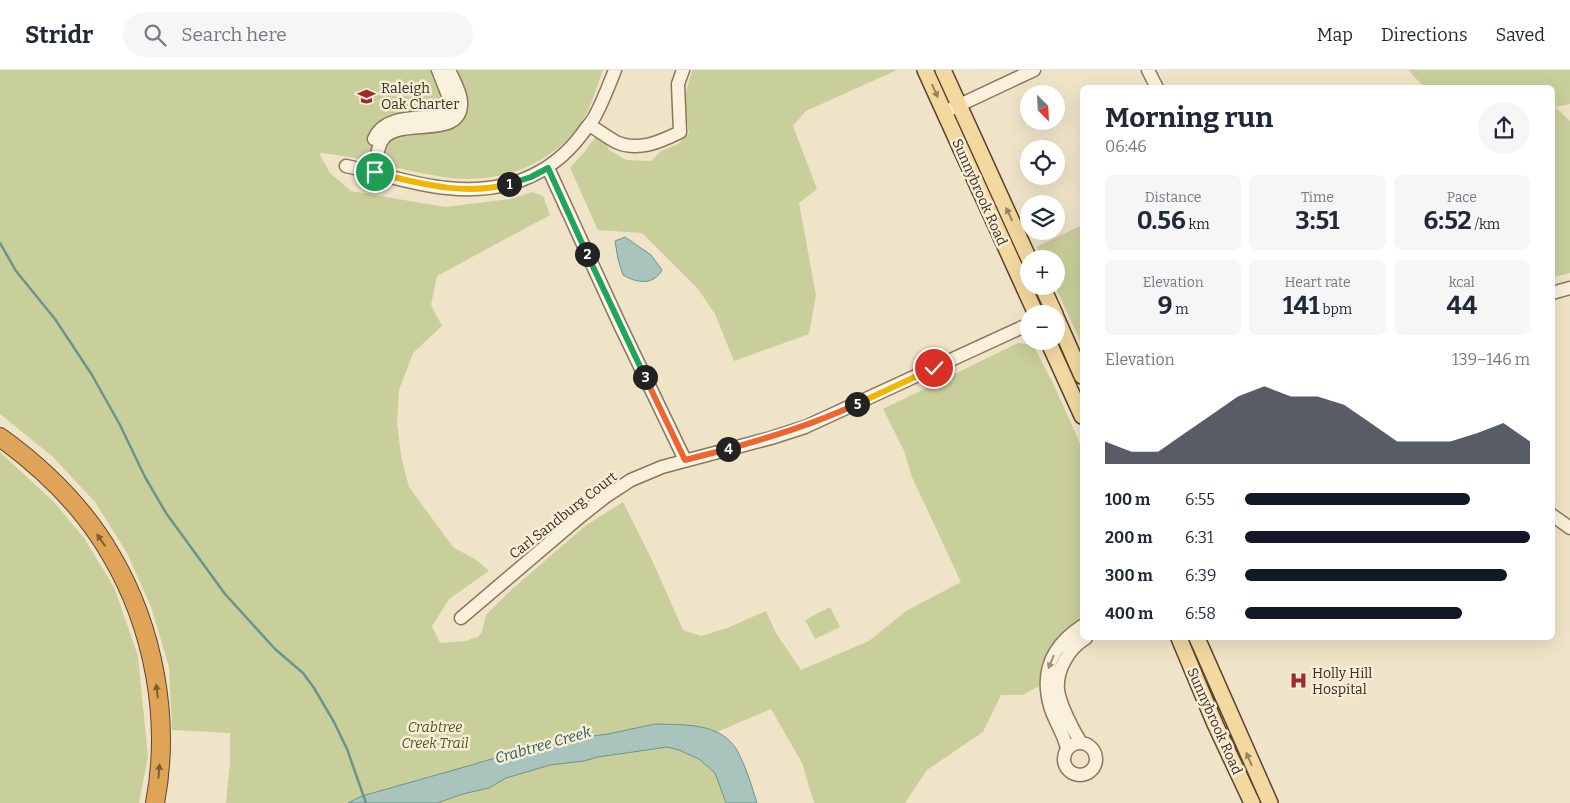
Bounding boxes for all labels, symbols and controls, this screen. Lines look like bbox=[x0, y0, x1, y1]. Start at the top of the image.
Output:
search box bbox=[123, 12, 473, 57]
text: Stridr bbox=[25, 21, 93, 49]
icon: search bbox=[141, 21, 169, 49]
text: Search here bbox=[181, 23, 287, 46]
text: Map bbox=[1317, 24, 1353, 46]
text: Directions bbox=[1381, 24, 1468, 46]
text: Saved bbox=[1496, 24, 1545, 46]
place label: Raleigh Oak Charter bbox=[381, 80, 459, 113]
one-way arrow bbox=[931, 84, 939, 98]
north arrow bbox=[1020, 85, 1065, 130]
map controls bbox=[1020, 85, 1065, 350]
school or university icon: Raleigh Oak Charter bbox=[357, 86, 377, 106]
text: Morning run bbox=[1105, 101, 1273, 134]
button: share bbox=[1478, 102, 1530, 154]
street label: Sunnybrook Road bbox=[948, 136, 1011, 248]
text: 06:46 bbox=[1105, 137, 1147, 156]
button: locate bbox=[1020, 140, 1065, 185]
pin bbox=[354, 151, 396, 193]
icon: arrive bbox=[361, 158, 389, 186]
pin: 1 bbox=[496, 172, 522, 196]
text: 1 bbox=[506, 176, 513, 193]
text: Distance bbox=[1145, 189, 1202, 206]
text: Time bbox=[1301, 189, 1334, 206]
text: Pace bbox=[1447, 189, 1477, 206]
button: layers bbox=[1020, 195, 1065, 240]
text: 0.56 bbox=[1137, 206, 1186, 236]
text: 3:51 bbox=[1295, 206, 1340, 236]
text: 6:52 bbox=[1424, 206, 1472, 236]
one-way arrow bbox=[1005, 207, 1013, 222]
text: km bbox=[1186, 216, 1210, 233]
text: /km bbox=[1472, 216, 1500, 233]
pin: 2 bbox=[574, 242, 600, 266]
text: 2 bbox=[584, 246, 591, 263]
button: + bbox=[1020, 250, 1065, 295]
text: Elevation bbox=[1143, 274, 1204, 291]
text: Heart rate bbox=[1284, 274, 1351, 291]
text: kcal bbox=[1449, 274, 1475, 291]
text: 9 bbox=[1158, 291, 1172, 321]
text: 141 bbox=[1283, 291, 1320, 321]
text: 44 bbox=[1446, 291, 1477, 321]
text: m bbox=[1172, 301, 1189, 318]
text: bpm bbox=[1320, 301, 1352, 318]
button: − bbox=[1020, 305, 1065, 350]
pin bbox=[913, 347, 955, 389]
text: Elevation bbox=[1105, 350, 1175, 369]
text: 139–146 m bbox=[1452, 350, 1530, 369]
icon: check bbox=[920, 354, 948, 382]
pin: 3 bbox=[632, 364, 658, 390]
text: 3 bbox=[641, 369, 650, 386]
pin: 5 bbox=[844, 392, 870, 416]
text: 5 bbox=[854, 396, 861, 413]
pin: 4 bbox=[716, 436, 740, 462]
text: 4 bbox=[724, 441, 733, 458]
street label: Carl Sandburg Court bbox=[506, 468, 621, 563]
text: 100 m bbox=[1105, 490, 1150, 509]
text: 6:55 bbox=[1185, 490, 1215, 509]
text: 200 m bbox=[1105, 528, 1152, 547]
text: 6:31 bbox=[1185, 528, 1213, 547]
one-way arrow bbox=[96, 533, 106, 547]
text: 300 m bbox=[1105, 566, 1153, 585]
text: 6:39 bbox=[1185, 566, 1216, 585]
text: 400 m bbox=[1105, 604, 1153, 623]
text: 6:58 bbox=[1185, 604, 1216, 623]
one-way arrow bbox=[1047, 655, 1055, 670]
street label: Sunnybrook Road bbox=[1183, 665, 1246, 777]
place label: Holly Hill Hospital bbox=[1312, 665, 1372, 698]
hospital icon: Holly Hill Hospital bbox=[1288, 671, 1308, 691]
one-way arrow bbox=[153, 683, 161, 699]
park label: Crabtree Creek Trail bbox=[401, 719, 469, 752]
water label: Crabtree Creek bbox=[493, 722, 594, 767]
one-way arrow bbox=[1245, 752, 1253, 766]
one-way arrow bbox=[155, 763, 163, 779]

